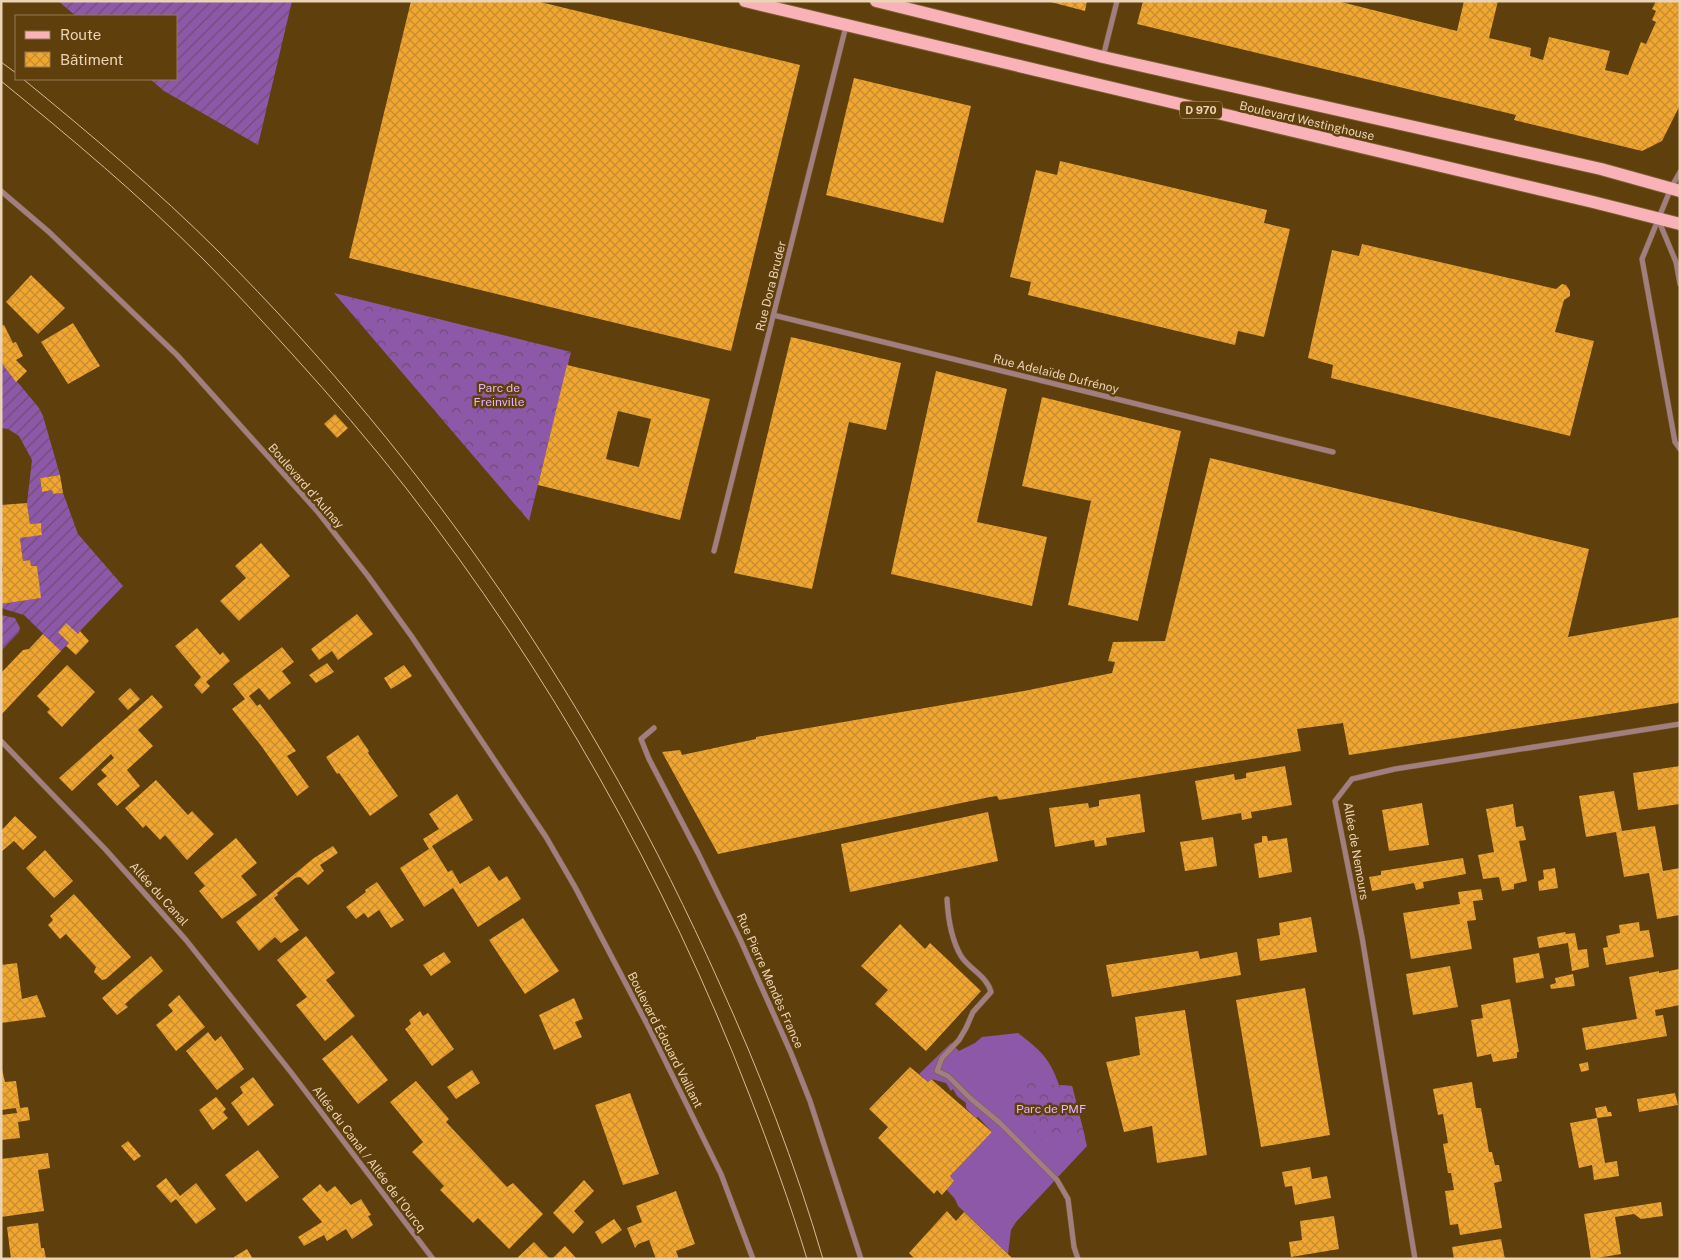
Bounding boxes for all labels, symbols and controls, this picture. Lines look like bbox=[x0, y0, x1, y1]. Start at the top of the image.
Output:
legend bbox=[15, 15, 178, 80]
text: Route bbox=[60, 26, 101, 43]
text: Bâtiment bbox=[60, 51, 123, 68]
street label: Boulevard Westinghouse bbox=[1238, 99, 1376, 143]
road number: D 970 bbox=[1180, 102, 1222, 118]
street label: Rue Dora Bruder bbox=[753, 239, 789, 332]
street label: Rue Adelaïde Dufrénoy bbox=[992, 352, 1121, 397]
park label: Parc de Freinville bbox=[474, 381, 525, 409]
street label: Boulevard d'Aulnay bbox=[265, 441, 347, 532]
street label: Allée de Nemours bbox=[1341, 801, 1371, 901]
street label: Allée du Canal bbox=[127, 859, 191, 929]
street label: Rue Pierre Mendès France bbox=[734, 911, 806, 1051]
street label: Boulevard Édouard Vaillant bbox=[625, 970, 706, 1111]
street label: Allée du Canal / Allée de l'Ourcq bbox=[309, 1083, 429, 1235]
park label: Parc de PMF bbox=[1016, 1102, 1086, 1116]

